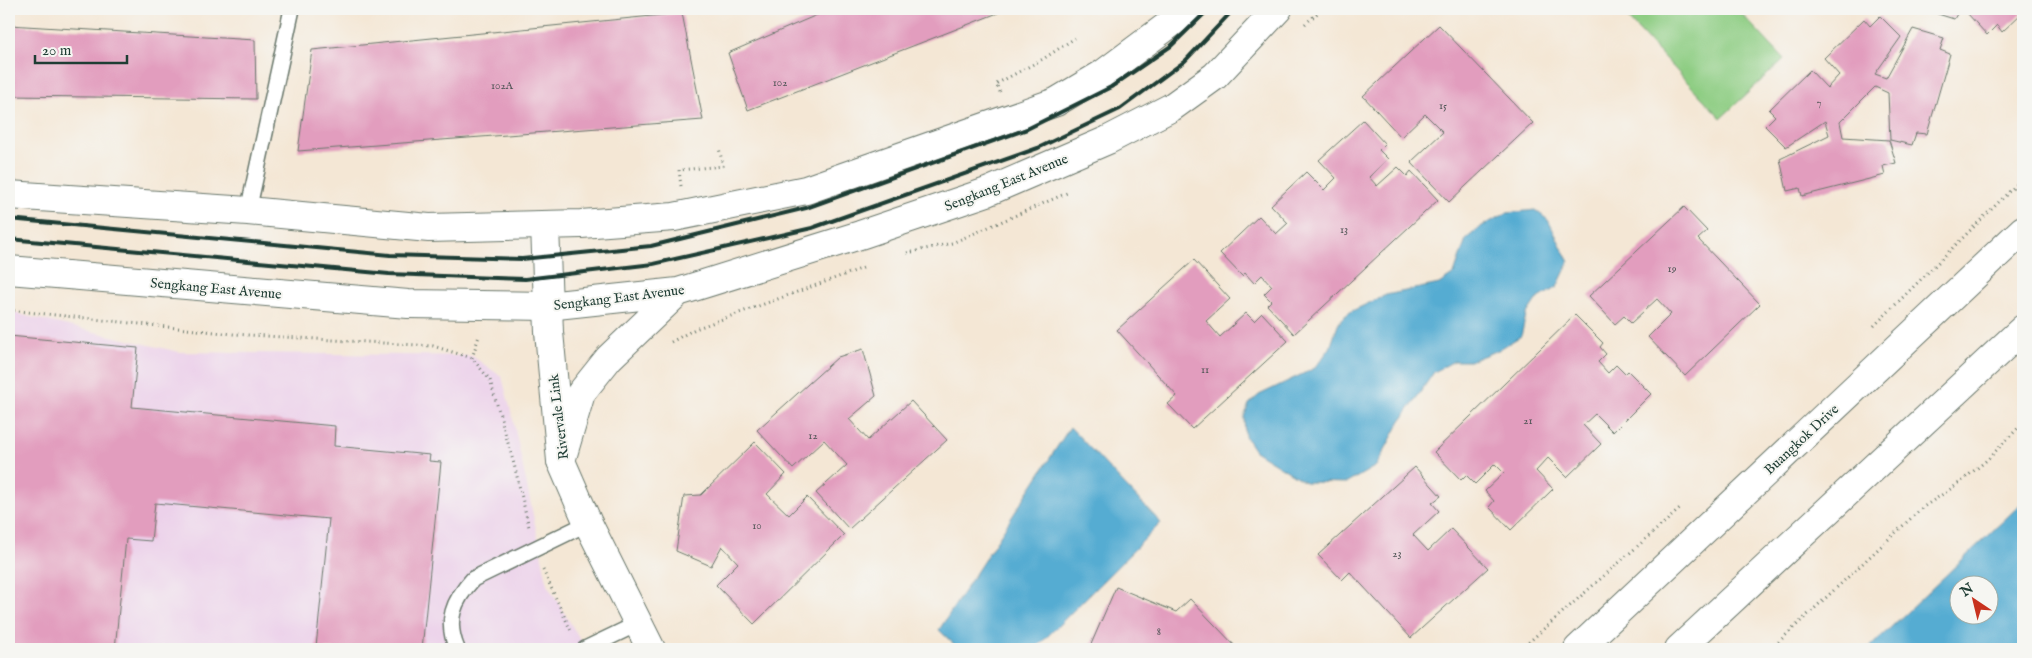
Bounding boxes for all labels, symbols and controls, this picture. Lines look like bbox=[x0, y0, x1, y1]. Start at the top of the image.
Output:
scale bar bbox=[35, 32, 128, 64]
text: 20 m bbox=[42, 41, 72, 60]
house number: 102 bbox=[773, 76, 787, 90]
house number: 102A bbox=[491, 79, 514, 93]
house number: 7 bbox=[1816, 96, 1822, 110]
house number: 15 bbox=[1439, 99, 1447, 113]
street label: Sengkang East Avenue bbox=[942, 150, 1071, 216]
house number: 13 bbox=[1340, 223, 1348, 237]
house number: 19 bbox=[1668, 262, 1677, 276]
street label: Sengkang East Avenue bbox=[150, 274, 283, 304]
street label: Sengkang East Avenue bbox=[553, 281, 686, 315]
house number: 11 bbox=[1201, 363, 1209, 377]
street label: Rivervale Link bbox=[545, 373, 573, 461]
street label: Buangkok Drive bbox=[1761, 400, 1843, 479]
house number: 21 bbox=[1523, 414, 1533, 428]
house number: 12 bbox=[808, 429, 818, 443]
house number: 10 bbox=[752, 519, 762, 533]
house number: 23 bbox=[1392, 547, 1402, 561]
north arrow bbox=[1950, 576, 2000, 626]
text: N bbox=[1956, 579, 1977, 602]
house number: 8 bbox=[1157, 625, 1161, 639]

